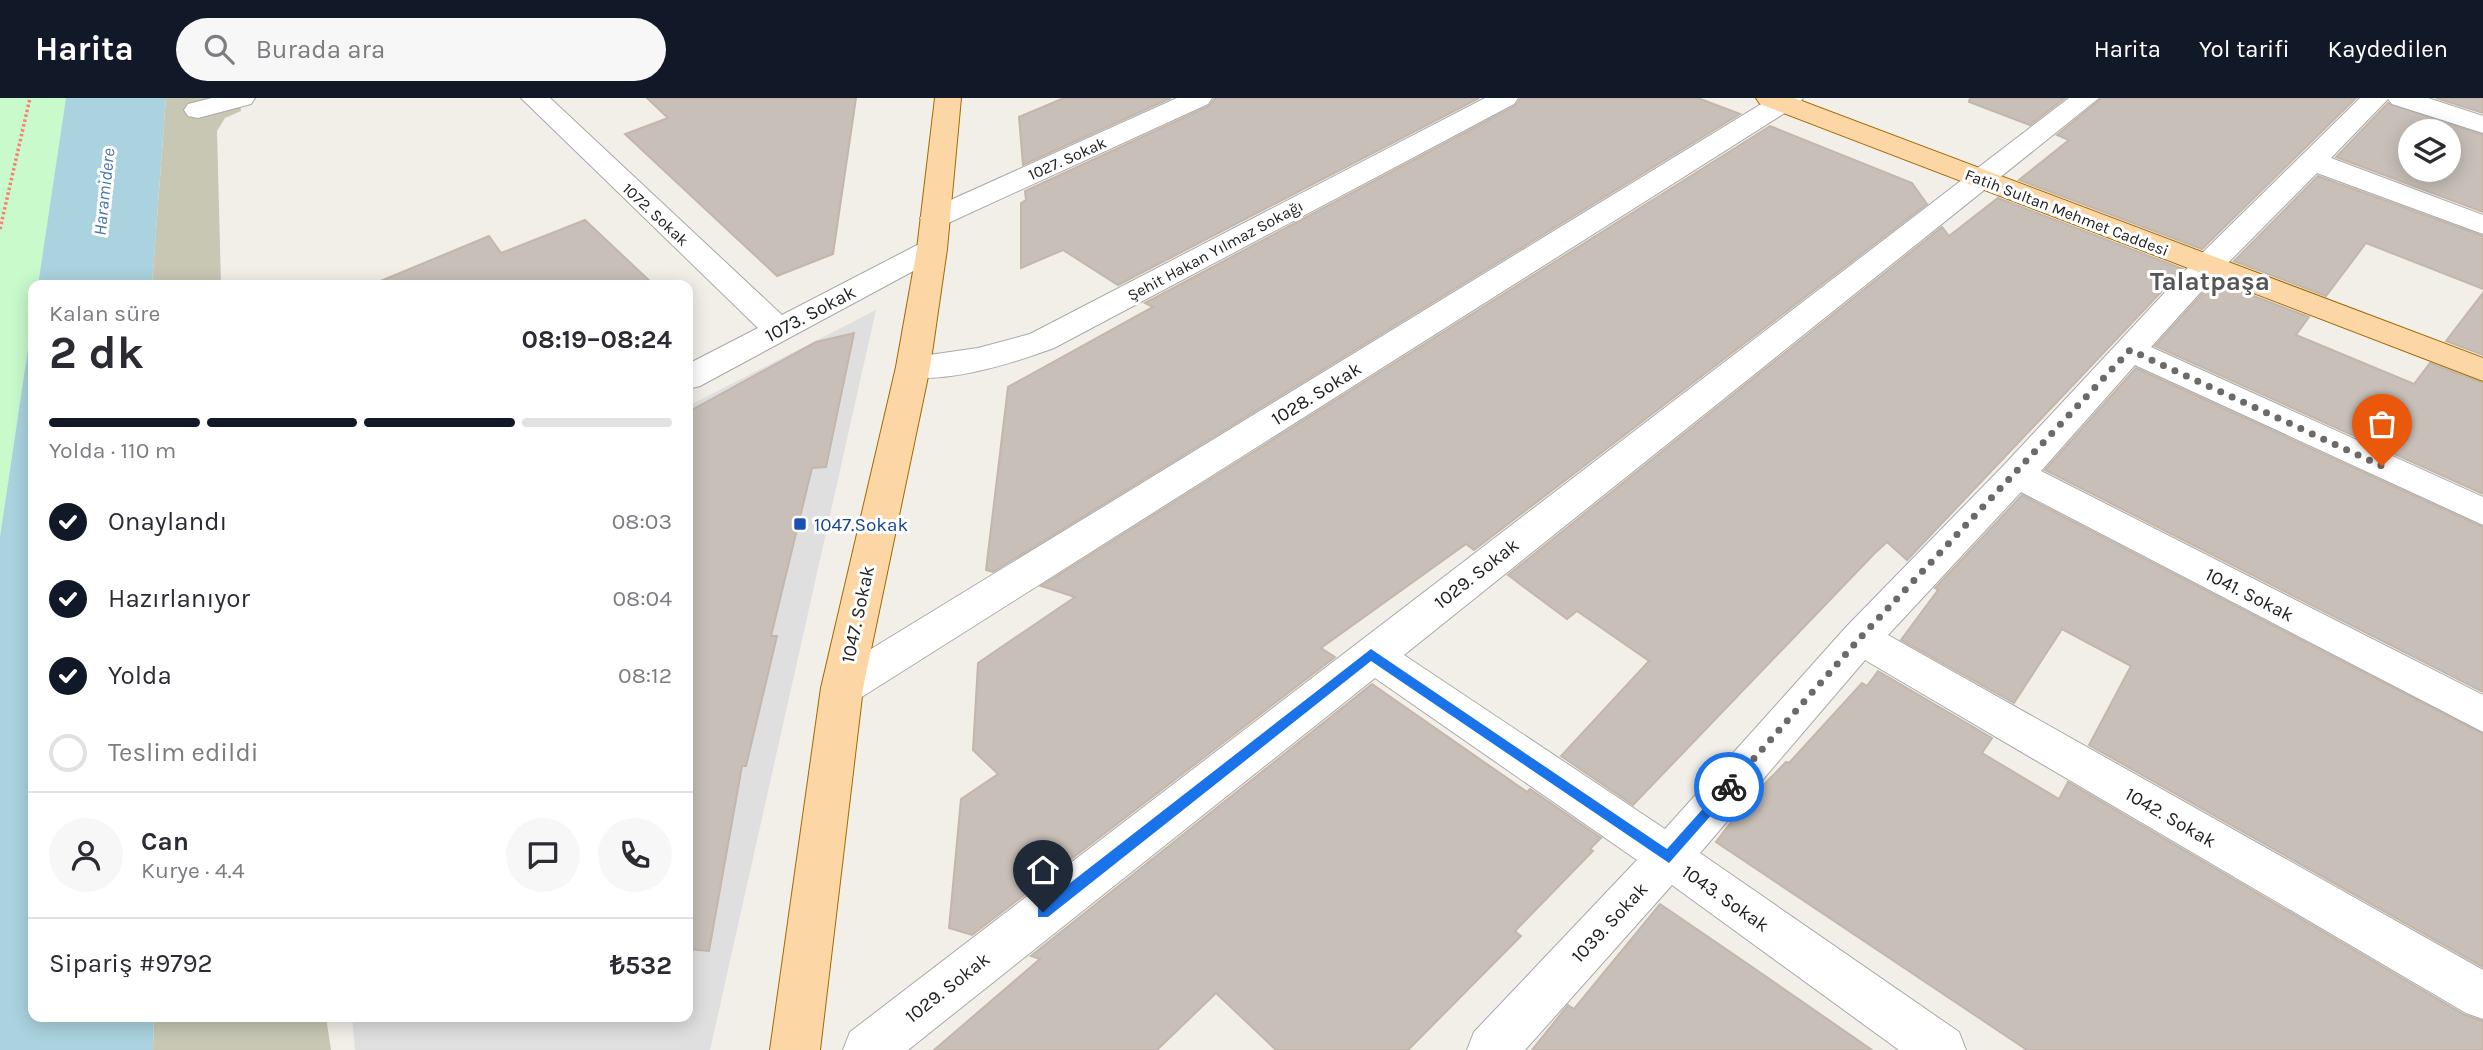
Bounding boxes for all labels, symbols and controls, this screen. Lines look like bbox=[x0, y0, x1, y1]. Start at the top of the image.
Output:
search box bbox=[176, 18, 666, 81]
text: Harita bbox=[35, 30, 134, 68]
icon: search bbox=[200, 30, 238, 68]
text: Burada ara bbox=[256, 34, 385, 65]
text: Harita bbox=[2094, 35, 2161, 63]
text: Yol tarifi bbox=[2199, 35, 2290, 63]
text: Kaydedilen bbox=[2328, 35, 2448, 63]
map controls bbox=[2398, 119, 2461, 182]
button: layers bbox=[2398, 119, 2461, 182]
street label: 1027. Sokak bbox=[1025, 133, 1109, 184]
water label: Haramidere bbox=[88, 147, 120, 237]
street label: Fatih Sultan Mehmet Caddesi bbox=[1962, 165, 2171, 260]
street label: 1072. Sokak bbox=[619, 179, 693, 250]
street label: Şehit Hakan Yılmaz Sokağı bbox=[1124, 196, 1306, 305]
district label: Talatpaşa bbox=[2150, 266, 2270, 297]
street label: 1073. Sokak bbox=[761, 281, 860, 347]
text: Kalan süre bbox=[49, 300, 160, 327]
text: 08:19–08:24 bbox=[521, 324, 672, 355]
text: 2 dk bbox=[49, 326, 144, 380]
street label: 1028. Sokak bbox=[1267, 357, 1366, 430]
pin bbox=[2352, 394, 2412, 466]
icon: bag bbox=[2363, 405, 2401, 443]
text: Yolda · 110 m bbox=[49, 437, 176, 464]
icon: check bbox=[49, 503, 87, 541]
text: Onaylandı bbox=[108, 506, 227, 537]
text: 08:03 bbox=[612, 508, 672, 535]
place label: 1047.Sokak bbox=[814, 514, 909, 536]
marker: 1047.Sokak bbox=[792, 516, 808, 532]
street label: 1029. Sokak bbox=[1430, 534, 1524, 614]
street label: 1047. Sokak bbox=[837, 563, 879, 665]
street label: 1041. Sokak bbox=[2202, 563, 2298, 627]
icon: check bbox=[49, 580, 87, 618]
text: Hazırlanıyor bbox=[108, 583, 250, 614]
text: 08:04 bbox=[612, 585, 672, 612]
icon: check bbox=[49, 657, 87, 695]
text: Yolda bbox=[108, 660, 172, 691]
text: 08:12 bbox=[618, 662, 672, 689]
text: Teslim edildi bbox=[108, 737, 259, 768]
courier bbox=[1694, 752, 1764, 822]
icon: bike bbox=[1710, 768, 1748, 806]
street label: 1042. Sokak bbox=[2121, 783, 2220, 853]
button: person bbox=[49, 818, 123, 892]
button: chat bbox=[506, 818, 580, 892]
button: phone bbox=[598, 818, 672, 892]
text: Can bbox=[141, 826, 189, 857]
pin bbox=[1013, 840, 1073, 912]
icon: home bbox=[1024, 851, 1062, 889]
text: Kurye · 4.4 bbox=[141, 857, 245, 884]
street label: 1043. Sokak bbox=[1678, 861, 1773, 937]
street label: 1039. Sokak bbox=[1567, 878, 1653, 967]
text: Sipariş #9792 bbox=[49, 948, 213, 979]
street label: 1029. Sokak bbox=[901, 948, 995, 1028]
text: ₺532 bbox=[610, 950, 672, 981]

